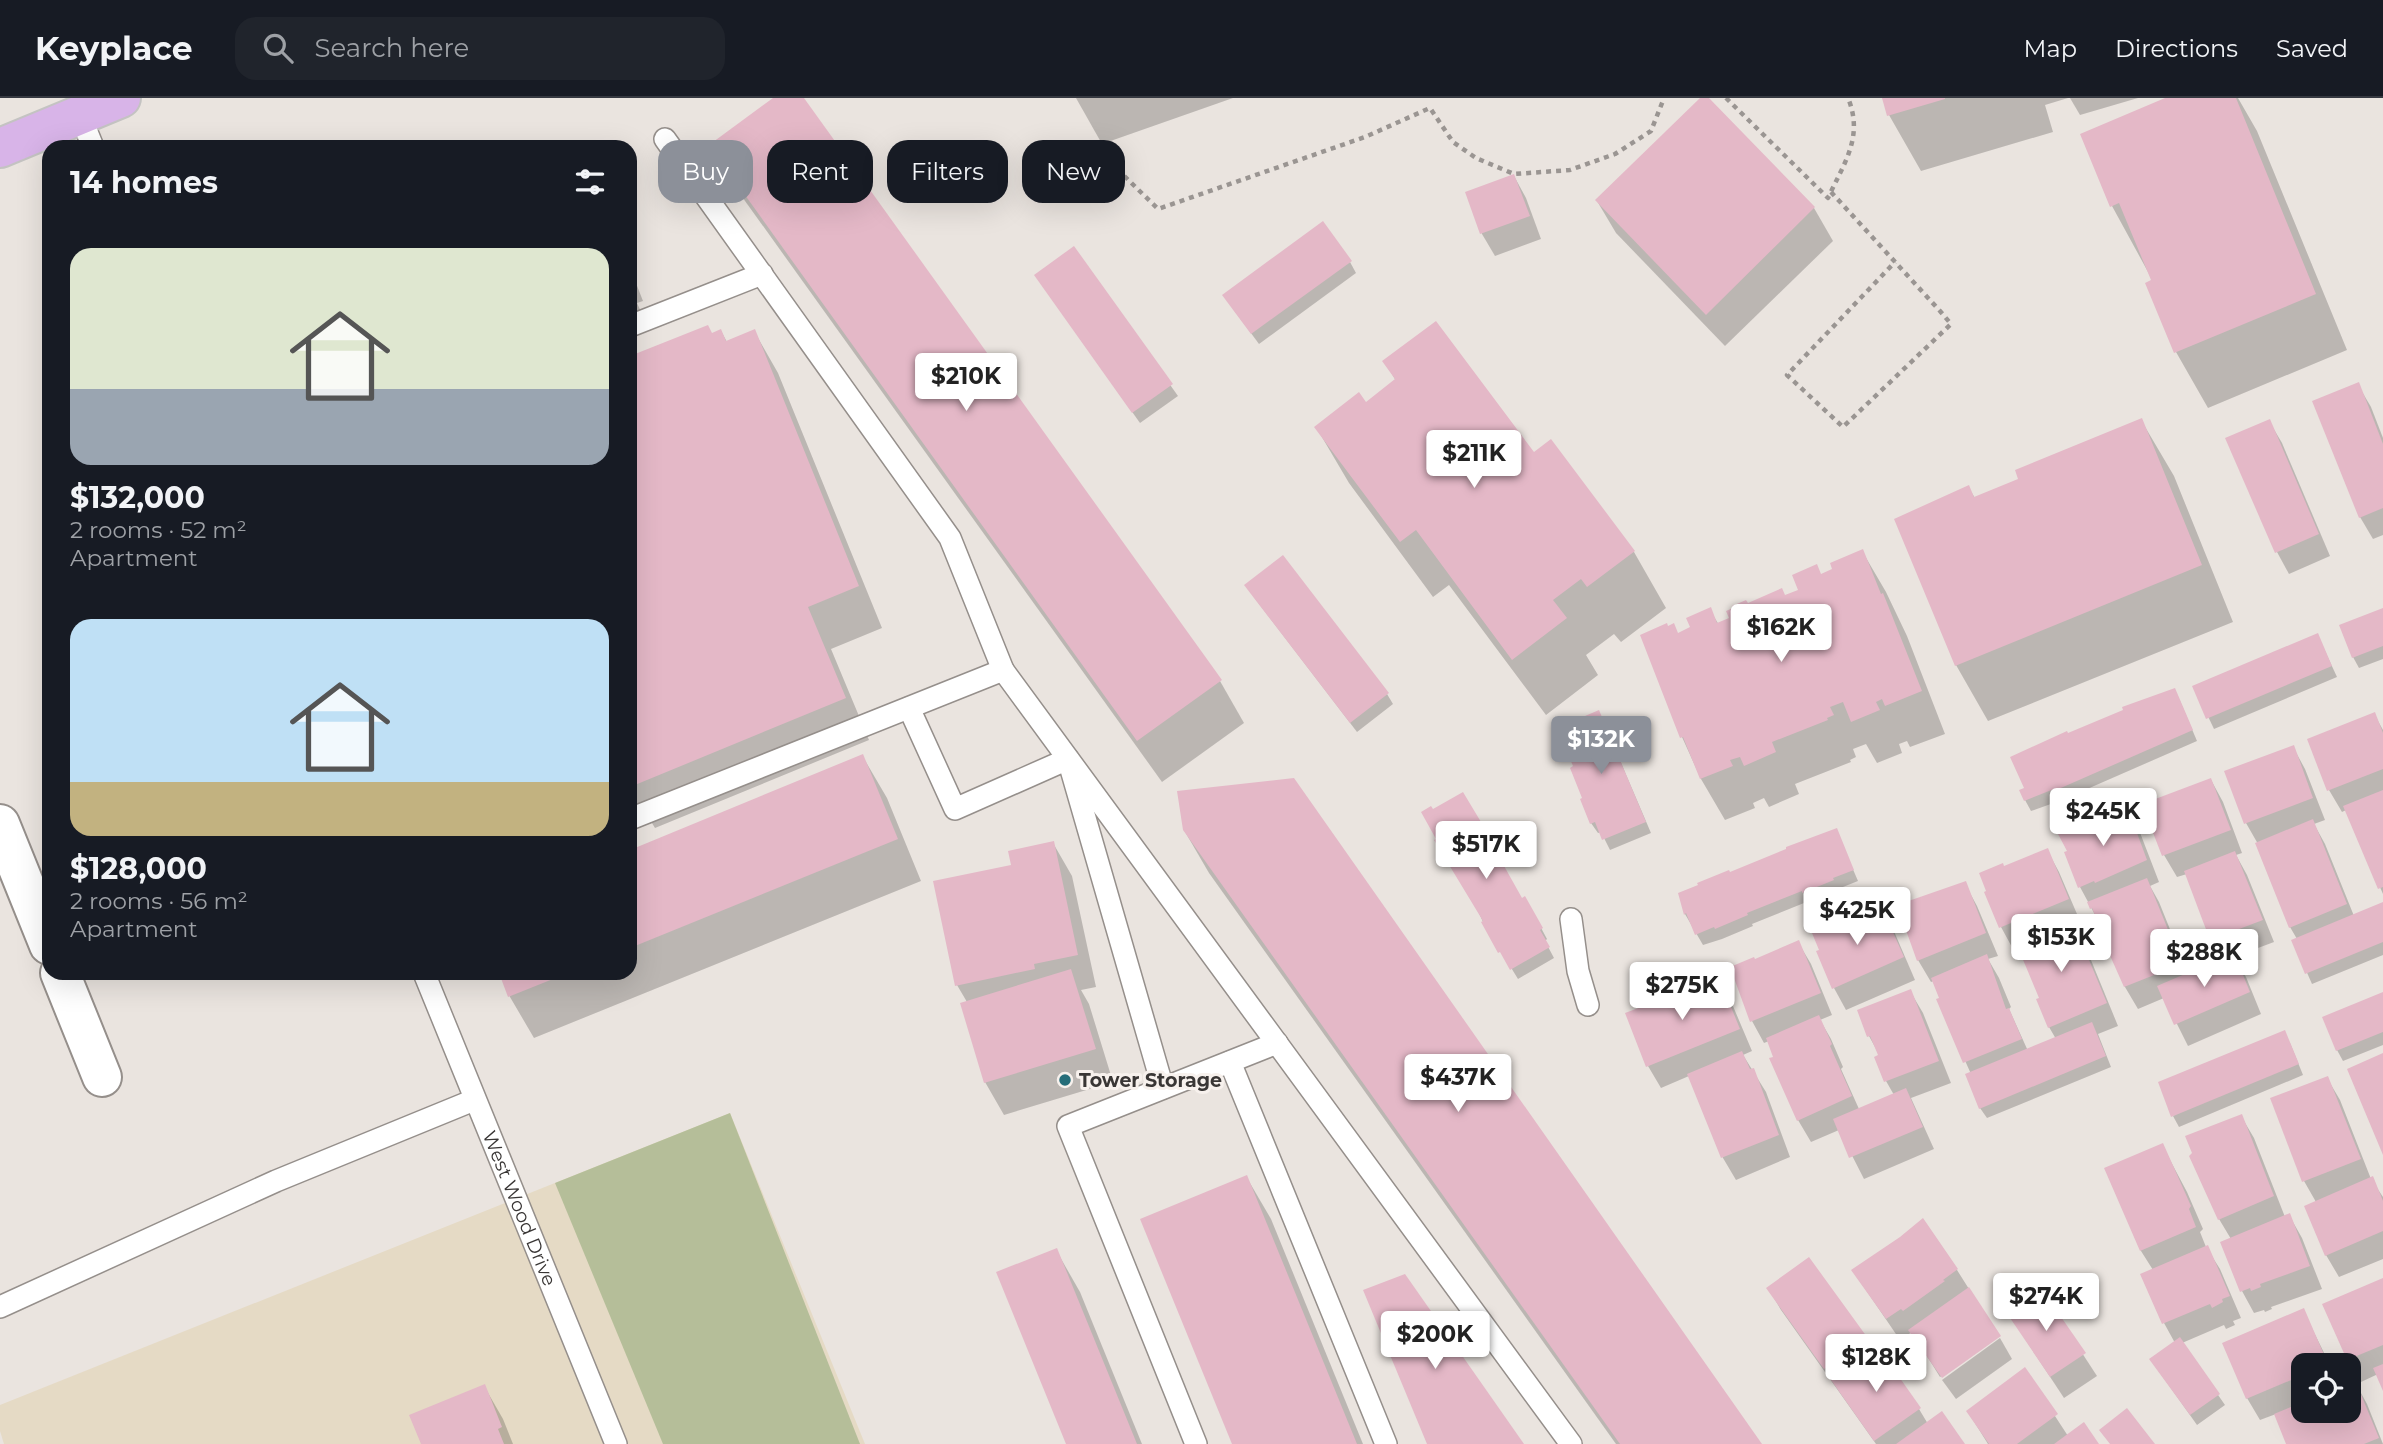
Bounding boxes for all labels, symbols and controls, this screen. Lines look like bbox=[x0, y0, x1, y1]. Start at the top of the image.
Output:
search box bbox=[235, 17, 725, 80]
text: Keyplace bbox=[35, 28, 193, 68]
icon: search bbox=[259, 29, 297, 67]
text: Search here bbox=[315, 32, 469, 64]
text: Map bbox=[2024, 34, 2077, 63]
text: Directions bbox=[2115, 34, 2238, 63]
text: Saved bbox=[2276, 34, 2348, 63]
chip: Buy bbox=[658, 140, 753, 203]
chip: Rent bbox=[767, 140, 873, 203]
chip: Filters bbox=[887, 140, 1008, 203]
chip: New bbox=[1022, 140, 1125, 203]
icon: filters bbox=[571, 163, 609, 201]
text: 14 homes bbox=[70, 164, 218, 201]
icon: home bbox=[277, 293, 403, 419]
pin: $210K bbox=[917, 354, 1015, 413]
text: $210K bbox=[931, 362, 1001, 390]
pin: $211K bbox=[1425, 430, 1523, 490]
text: $211K bbox=[1442, 439, 1506, 467]
text: $132,000 bbox=[70, 479, 205, 516]
text: 2 rooms · 52 m² bbox=[70, 516, 247, 544]
text: Apartment bbox=[70, 544, 198, 572]
pin: $162K bbox=[1732, 604, 1830, 664]
text: $162K bbox=[1747, 613, 1815, 641]
icon: home bbox=[277, 664, 403, 790]
pin: $132K bbox=[1552, 716, 1650, 776]
text: $132K bbox=[1567, 725, 1635, 753]
pin: $245K bbox=[2054, 788, 2152, 848]
text: $245K bbox=[2066, 797, 2140, 825]
pin: $517K bbox=[1437, 822, 1535, 881]
text: $517K bbox=[1452, 830, 1520, 858]
text: $128,000 bbox=[70, 850, 207, 887]
text: 2 rooms · 56 m² bbox=[70, 887, 248, 915]
pin: $425K bbox=[1808, 888, 1906, 947]
text: $425K bbox=[1819, 896, 1895, 924]
pin: $153K bbox=[2012, 914, 2110, 974]
text: Apartment bbox=[70, 915, 198, 943]
text: $153K bbox=[2027, 923, 2095, 951]
pin: $288K bbox=[2155, 930, 2253, 989]
text: $288K bbox=[2166, 938, 2242, 966]
pin: $275K bbox=[1633, 962, 1731, 1022]
text: $275K bbox=[1646, 971, 1718, 999]
pin: $437K bbox=[1409, 1054, 1507, 1114]
text: $437K bbox=[1420, 1063, 1496, 1091]
place label: Tower Storage bbox=[1079, 1069, 1222, 1092]
marker: Tower Storage bbox=[1057, 1072, 1073, 1088]
street label: West Wood Drive bbox=[478, 1127, 562, 1289]
pin: $274K bbox=[1997, 1274, 2095, 1333]
text: $274K bbox=[2009, 1282, 2083, 1310]
pin: $200K bbox=[1386, 1312, 1484, 1371]
text: $200K bbox=[1397, 1320, 1473, 1348]
pin: $128K bbox=[1827, 1334, 1925, 1394]
text: $128K bbox=[1841, 1343, 1911, 1371]
map controls bbox=[2291, 1353, 2361, 1423]
button: locate bbox=[2291, 1353, 2361, 1423]

